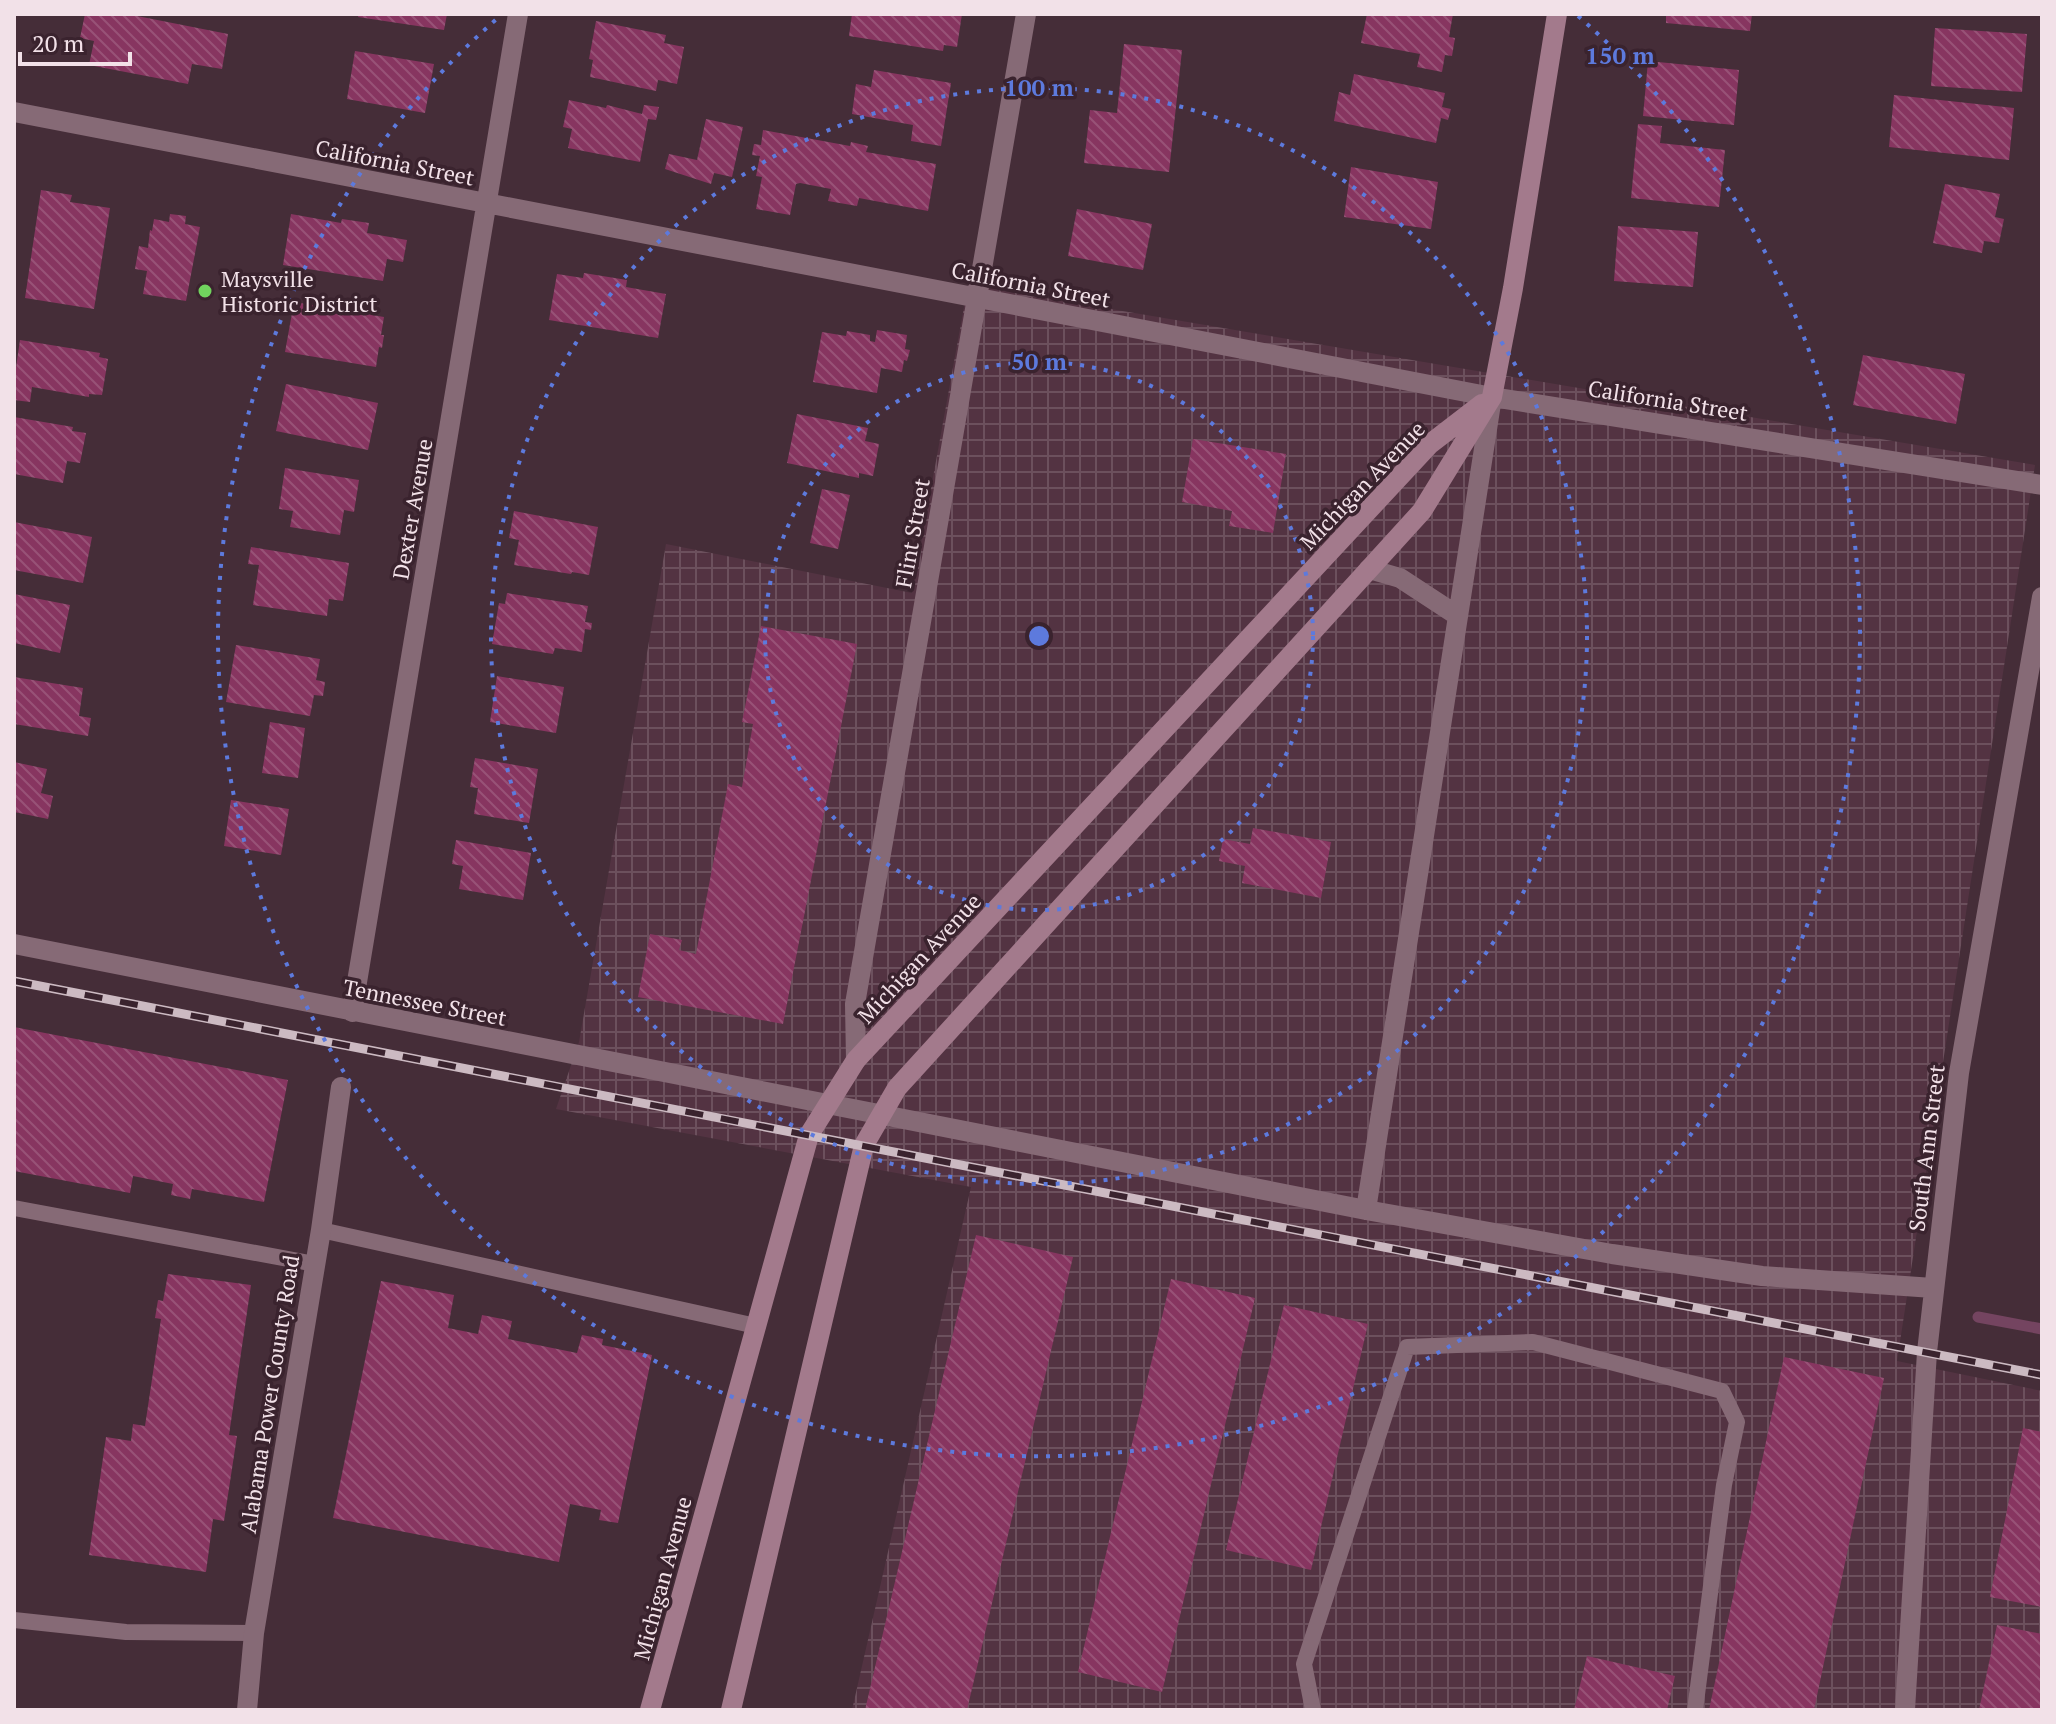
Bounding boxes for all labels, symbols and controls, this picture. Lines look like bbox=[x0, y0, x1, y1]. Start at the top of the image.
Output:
scale bar bbox=[20, 16, 130, 66]
text: 20 m bbox=[32, 27, 84, 59]
text: 150 m bbox=[1585, 39, 1655, 71]
text: 100 m bbox=[1004, 71, 1074, 103]
street label: California Street bbox=[313, 132, 477, 192]
street label: California Street bbox=[949, 254, 1113, 314]
place label: Maysville Historic District bbox=[221, 264, 378, 318]
marker: Maysville Historic District bbox=[196, 282, 214, 300]
text: 50 m bbox=[1011, 345, 1067, 377]
street label: California Street bbox=[1586, 373, 1750, 427]
street label: Michigan Avenue bbox=[1293, 414, 1431, 556]
street label: Dexter Avenue bbox=[385, 436, 439, 582]
street label: Flint Street bbox=[888, 476, 936, 590]
centre of rings bbox=[1025, 622, 1053, 650]
street label: Michigan Avenue bbox=[851, 887, 987, 1029]
street label: Tennessee Street bbox=[341, 972, 509, 1032]
street label: South Ann Street bbox=[1901, 1063, 1951, 1233]
street label: Alabama Power County Road bbox=[233, 1253, 305, 1535]
street label: Michigan Avenue bbox=[626, 1493, 698, 1663]

